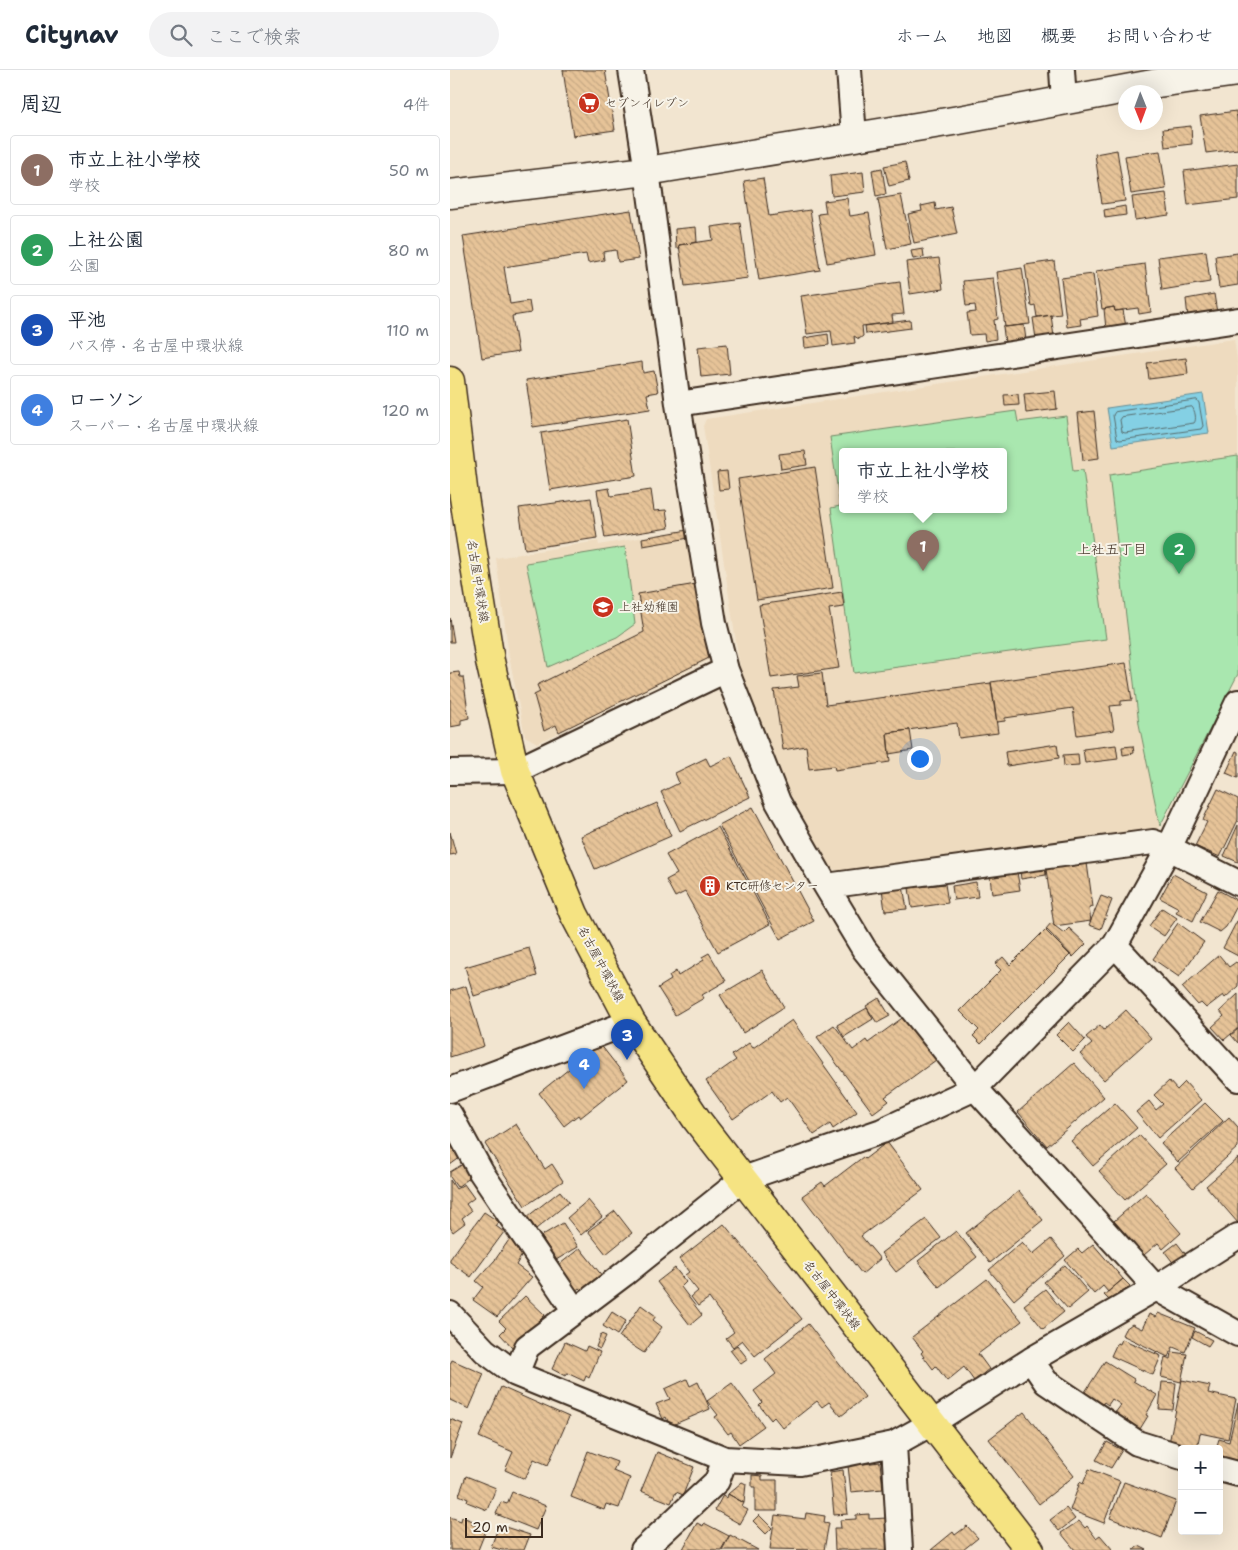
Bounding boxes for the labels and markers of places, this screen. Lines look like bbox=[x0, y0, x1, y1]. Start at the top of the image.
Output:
supermarket icon: セブンイレブン bbox=[577, 91, 601, 115]
place label: セブンイレブン bbox=[605, 95, 689, 111]
pin: 1 bbox=[907, 530, 939, 571]
pin: 2 bbox=[1163, 533, 1195, 574]
school or university icon: 上社幼稚園 bbox=[591, 595, 615, 619]
place label: 上社幼稚園 bbox=[619, 599, 679, 615]
building icon: KTC研修センター bbox=[698, 874, 722, 898]
place label: KTC研修センター bbox=[726, 878, 819, 894]
pin: 3 bbox=[611, 1019, 643, 1060]
pin: 4 bbox=[568, 1048, 600, 1089]

